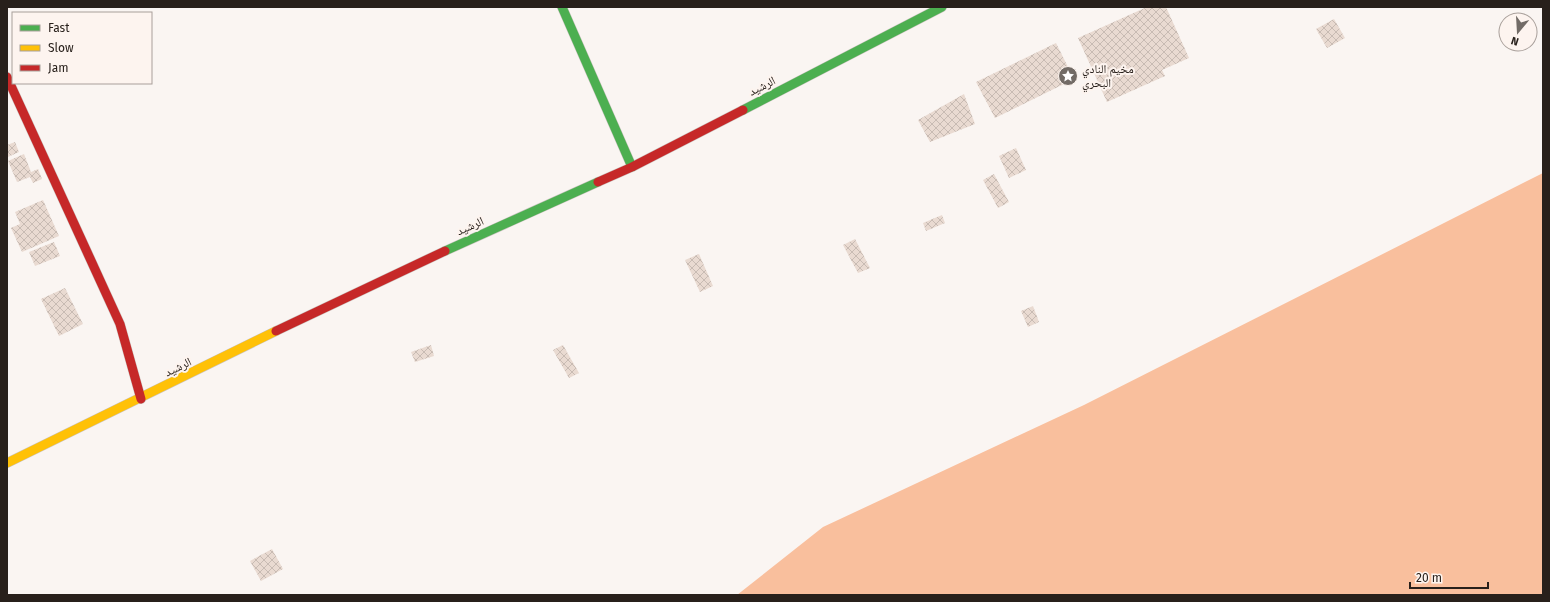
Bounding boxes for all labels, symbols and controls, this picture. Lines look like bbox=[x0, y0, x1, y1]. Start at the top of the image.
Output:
legend bbox=[12, 12, 152, 84]
north arrow bbox=[1498, 12, 1538, 52]
text: Fast bbox=[48, 21, 70, 35]
text: N bbox=[1510, 34, 1521, 48]
text: Slow bbox=[48, 41, 74, 55]
text: Jam bbox=[48, 61, 68, 75]
place label: مخيم النادي البحري bbox=[1082, 62, 1134, 93]
place icon: مخيم النادي البحري bbox=[1057, 65, 1079, 87]
street label: الرشيد bbox=[746, 73, 778, 99]
street label: الرشيد bbox=[454, 214, 486, 238]
street label: الرشيد bbox=[162, 354, 194, 380]
scale bar bbox=[1410, 564, 1488, 590]
text: 20 m bbox=[1416, 571, 1442, 585]

